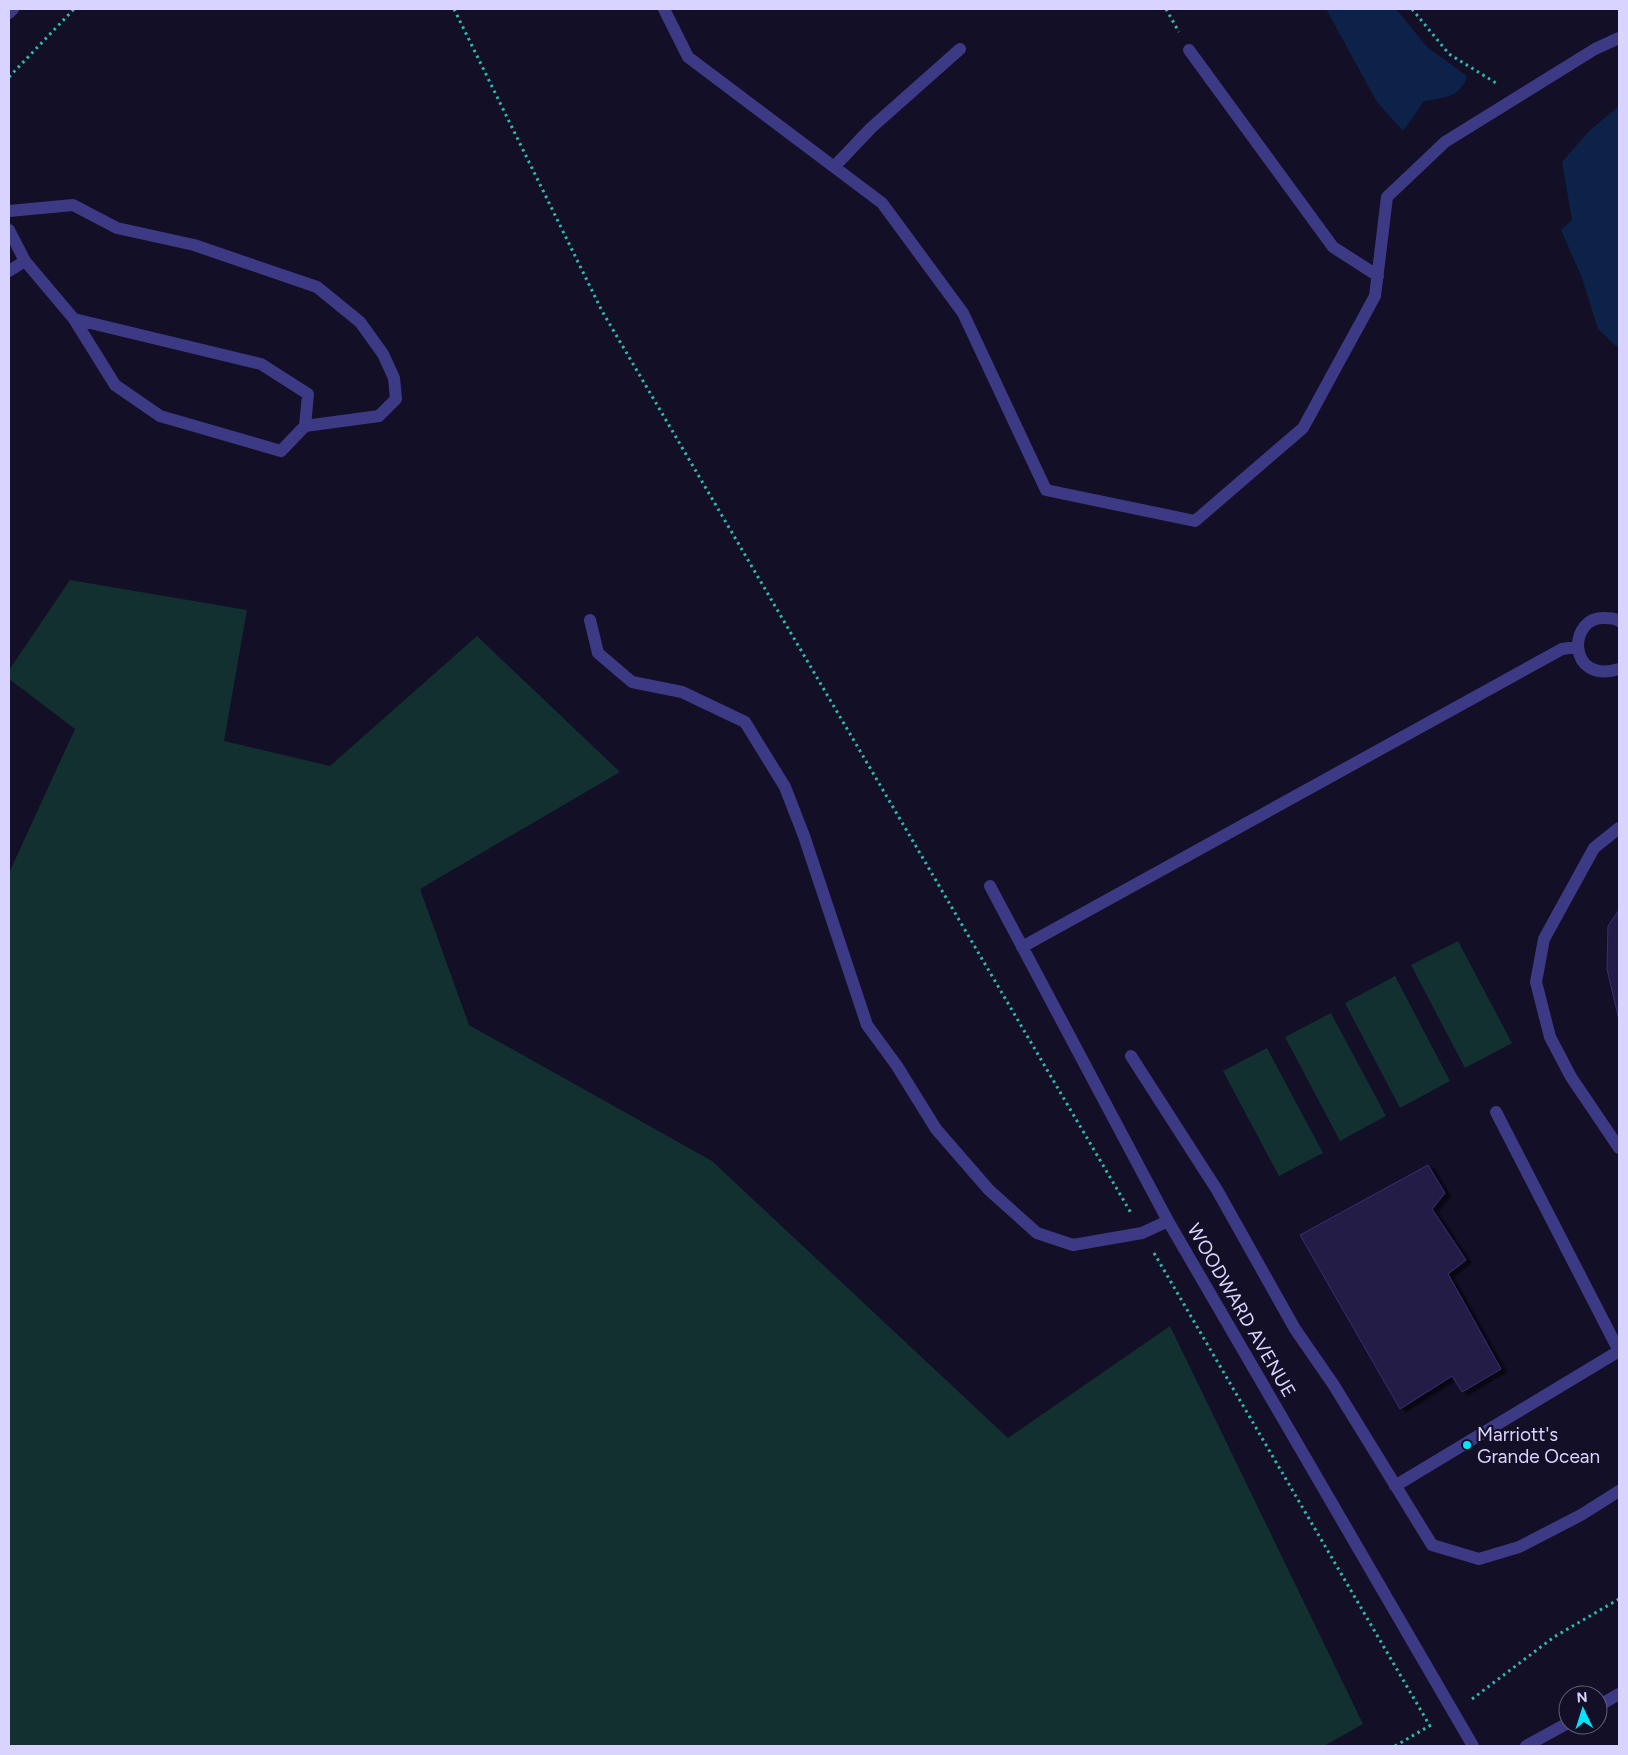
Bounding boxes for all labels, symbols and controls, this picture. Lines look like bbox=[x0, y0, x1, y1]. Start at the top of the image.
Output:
street label: WOODWARD AVENUE bbox=[1182, 1219, 1301, 1401]
place label: Marriott's Grande Ocean bbox=[1477, 1423, 1600, 1468]
marker: Marriott's Grande Ocean bbox=[1461, 1439, 1473, 1451]
north arrow bbox=[1558, 1685, 1608, 1735]
text: N bbox=[1576, 1689, 1588, 1706]

